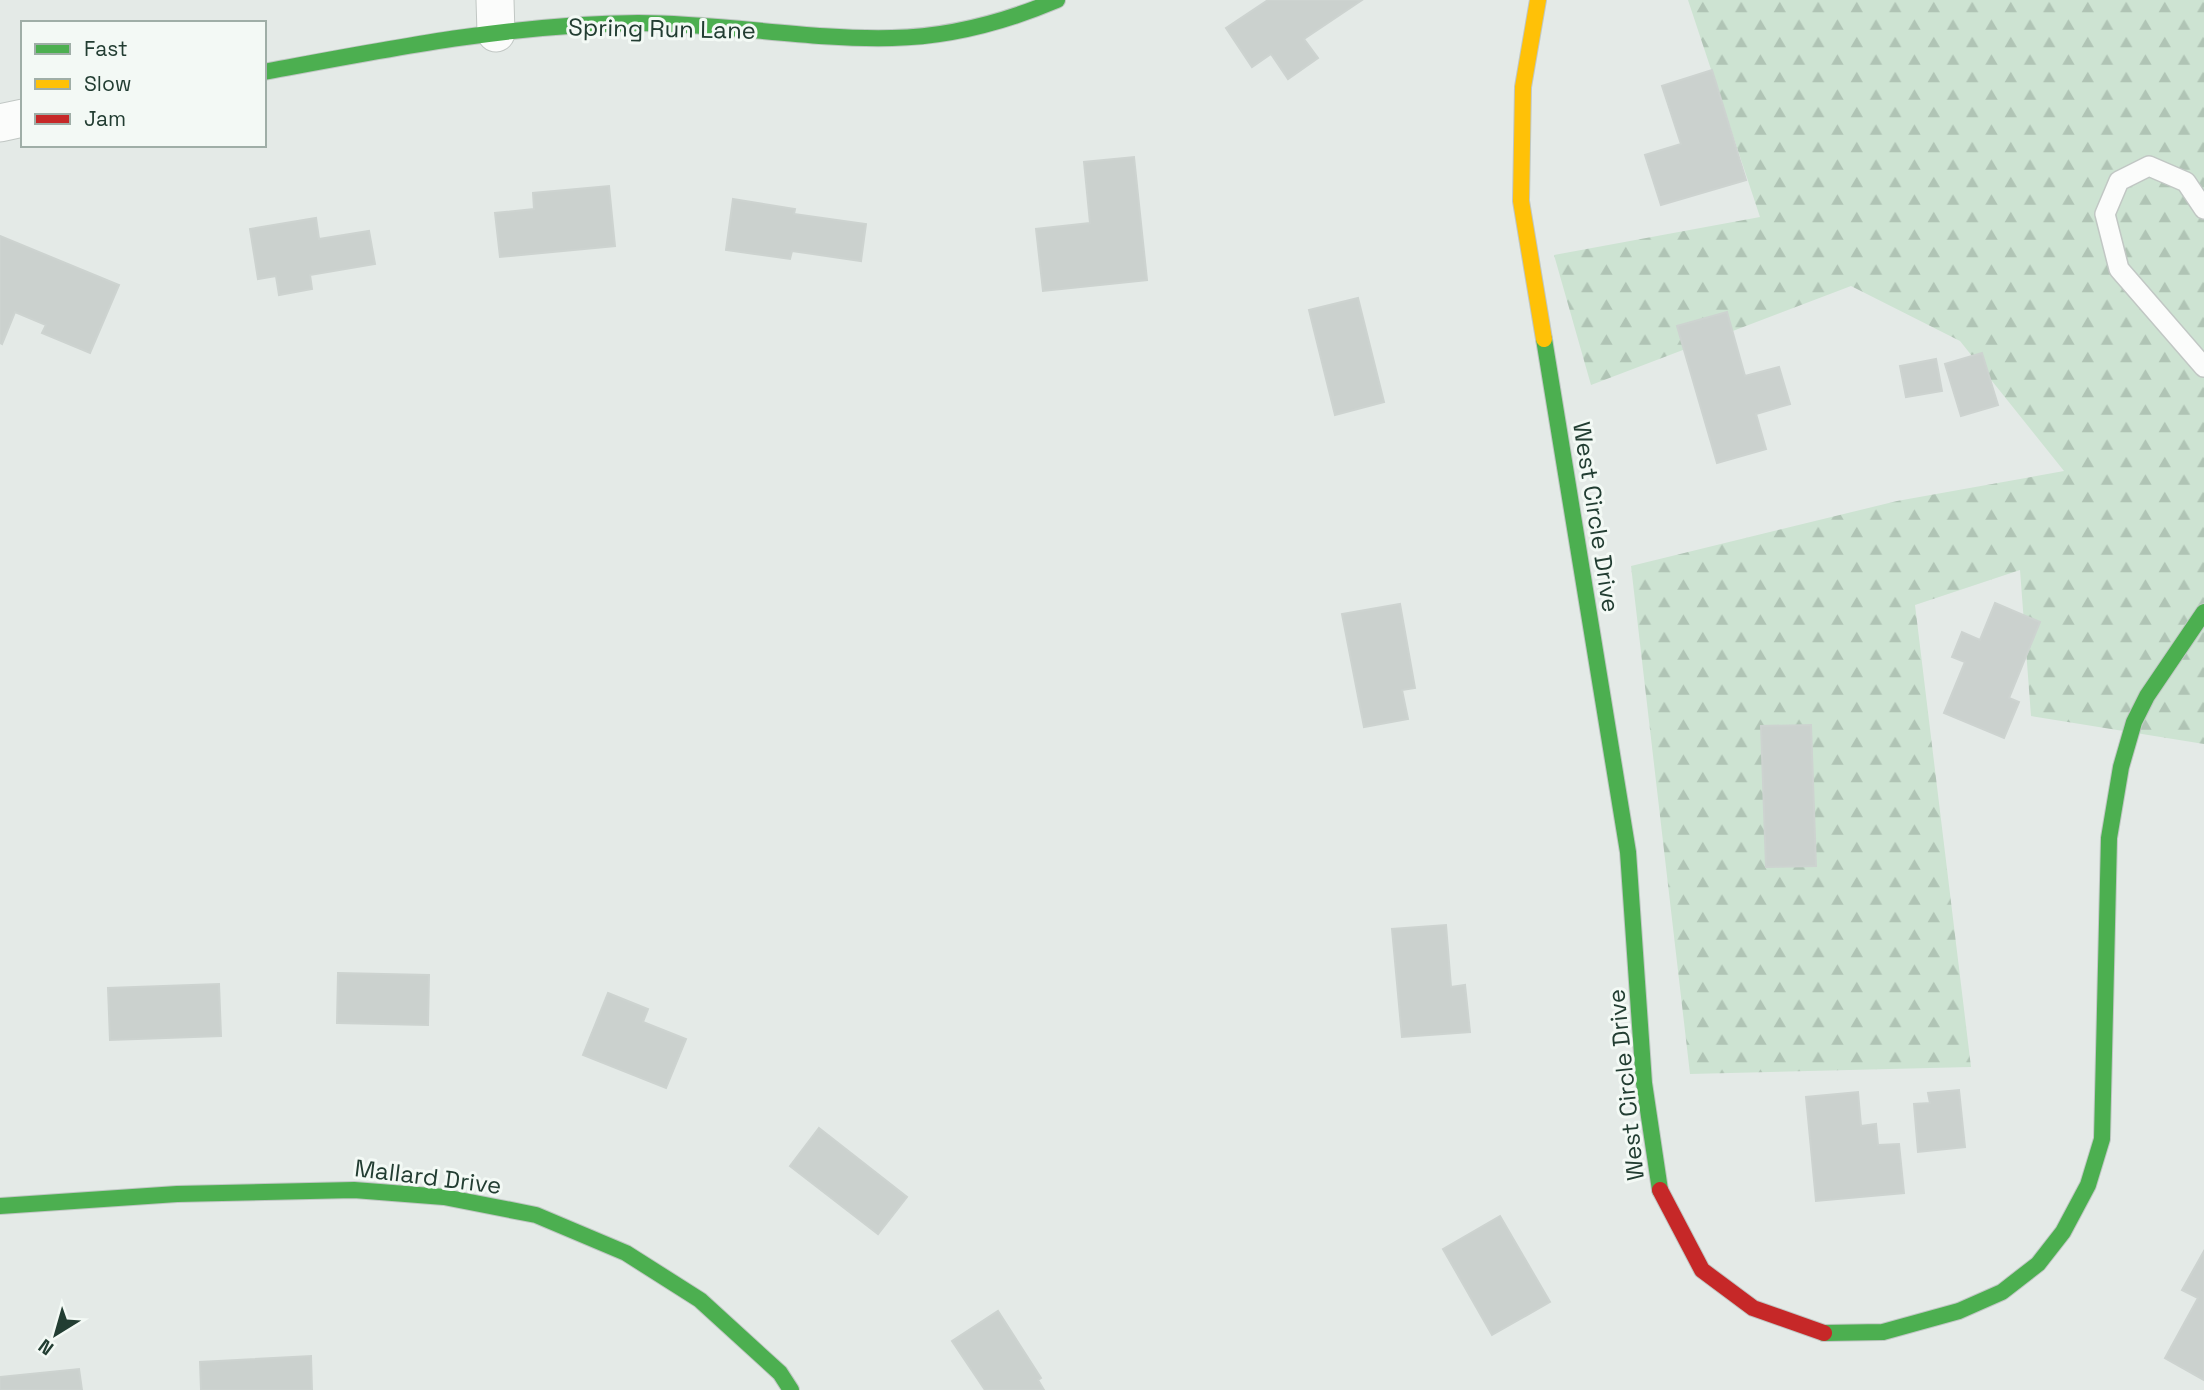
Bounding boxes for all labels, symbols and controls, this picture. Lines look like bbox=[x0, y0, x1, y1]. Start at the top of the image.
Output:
street label: Spring Run Lane bbox=[568, 11, 756, 46]
legend bbox=[21, 21, 266, 147]
text: Fast bbox=[84, 35, 128, 62]
text: Slow bbox=[84, 70, 132, 97]
text: Jam bbox=[84, 105, 126, 132]
street label: West Circle Drive bbox=[1566, 419, 1627, 614]
street label: West Circle Drive bbox=[1600, 988, 1651, 1182]
street label: Mallard Drive bbox=[353, 1152, 503, 1201]
north arrow bbox=[21, 1299, 91, 1369]
text: N bbox=[33, 1333, 59, 1361]

